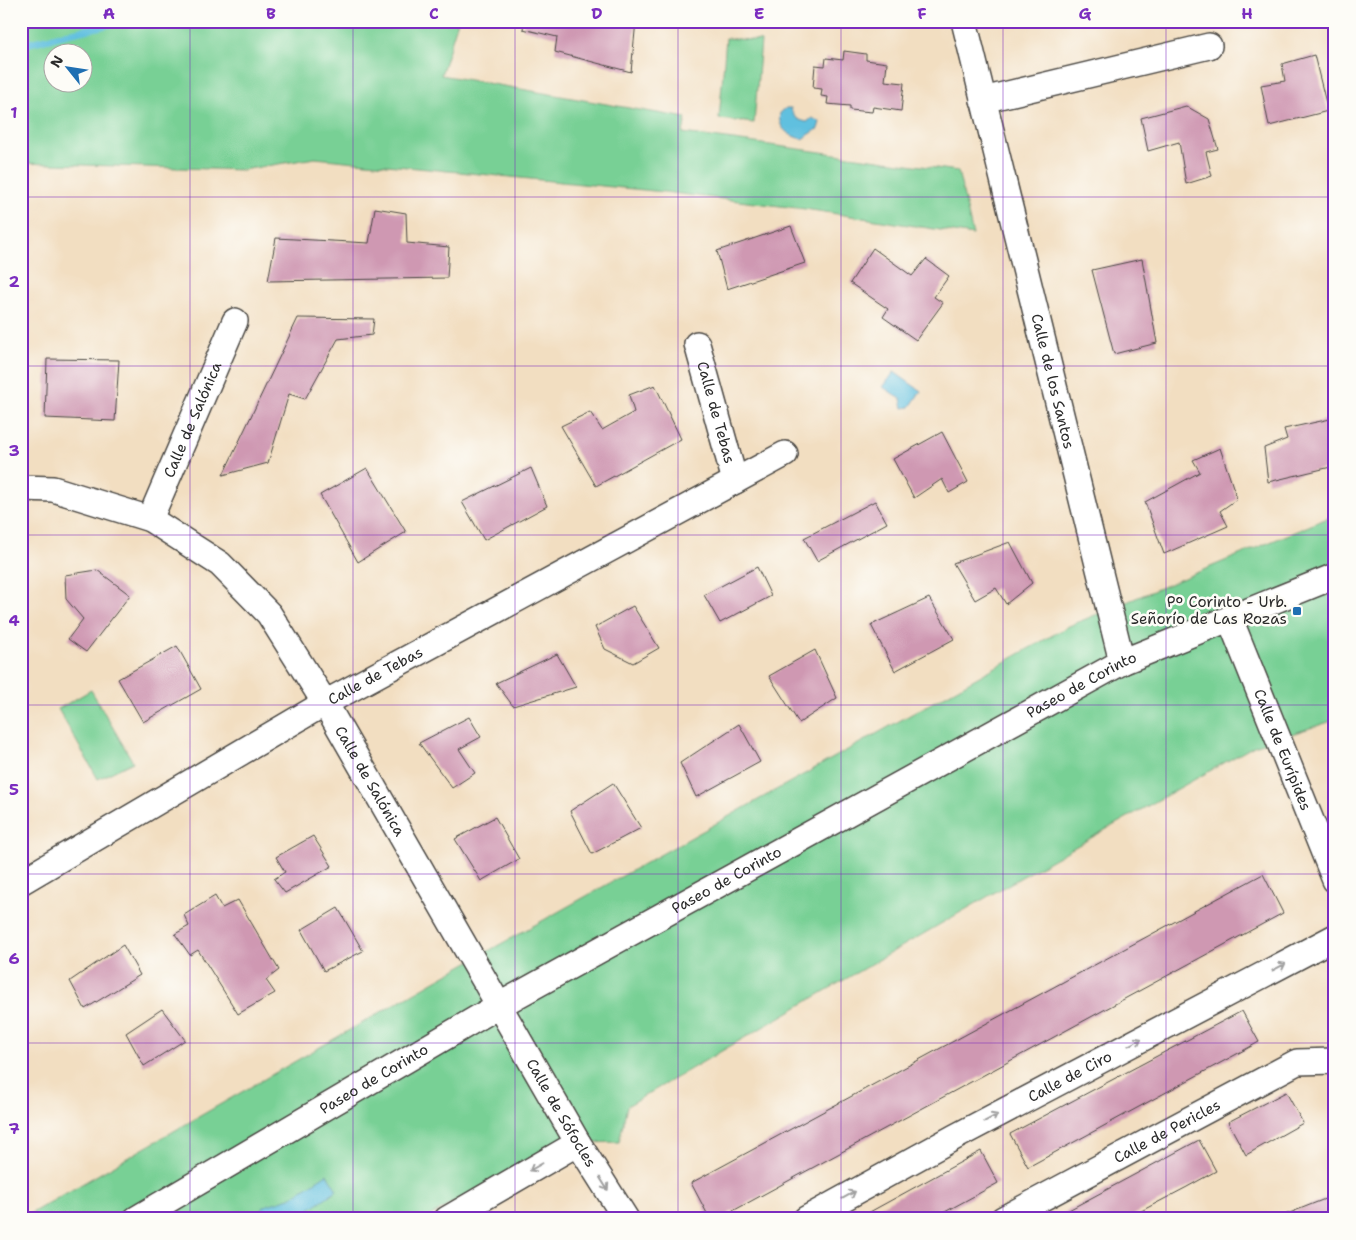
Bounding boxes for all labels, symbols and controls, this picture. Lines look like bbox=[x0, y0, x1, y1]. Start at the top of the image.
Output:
text: A bbox=[103, 3, 115, 24]
text: B bbox=[266, 3, 276, 24]
text: C bbox=[429, 3, 439, 24]
text: D bbox=[591, 3, 603, 24]
text: E bbox=[754, 3, 764, 24]
text: F bbox=[917, 3, 927, 24]
text: G bbox=[1079, 3, 1092, 24]
text: H bbox=[1241, 3, 1253, 24]
north arrow bbox=[42, 42, 92, 92]
text: N bbox=[46, 52, 67, 71]
text: 1 bbox=[10, 102, 18, 123]
text: 2 bbox=[8, 271, 20, 292]
street label: Calle de los Santos bbox=[1027, 312, 1079, 451]
street label: Calle de Salónica bbox=[159, 358, 227, 481]
street label: Calle de Tebas bbox=[692, 359, 740, 466]
text: 3 bbox=[8, 440, 20, 461]
place label: Pº Corinto - Urb. Señorío de Las Rozas bbox=[1131, 592, 1287, 629]
marker: Pº Corinto - Urb. Señorío de Las Rozas bbox=[1291, 605, 1303, 617]
text: 4 bbox=[8, 610, 20, 631]
street label: Calle de Tebas bbox=[324, 642, 426, 710]
street label: Paseo de Corinto bbox=[1023, 647, 1139, 723]
street label: Calle de Eurípides bbox=[1249, 686, 1316, 814]
street label: Calle de Salónica bbox=[330, 722, 410, 841]
text: 5 bbox=[9, 779, 19, 800]
street label: Paseo de Corinto bbox=[668, 842, 785, 918]
text: 6 bbox=[8, 948, 20, 969]
one-way arrow bbox=[1271, 961, 1286, 971]
one-way arrow bbox=[1127, 1037, 1142, 1046]
street label: Paseo de Corinto bbox=[316, 1039, 432, 1119]
street label: Calle de Ciro bbox=[1024, 1046, 1115, 1107]
street label: Calle de Sófocles bbox=[522, 1055, 601, 1171]
street label: Calle de Pericles bbox=[1110, 1095, 1224, 1168]
one-way arrow bbox=[984, 1113, 999, 1123]
text: 7 bbox=[8, 1118, 20, 1139]
one-way arrow bbox=[529, 1163, 544, 1173]
one-way arrow bbox=[599, 1176, 609, 1190]
one-way arrow bbox=[841, 1190, 855, 1200]

